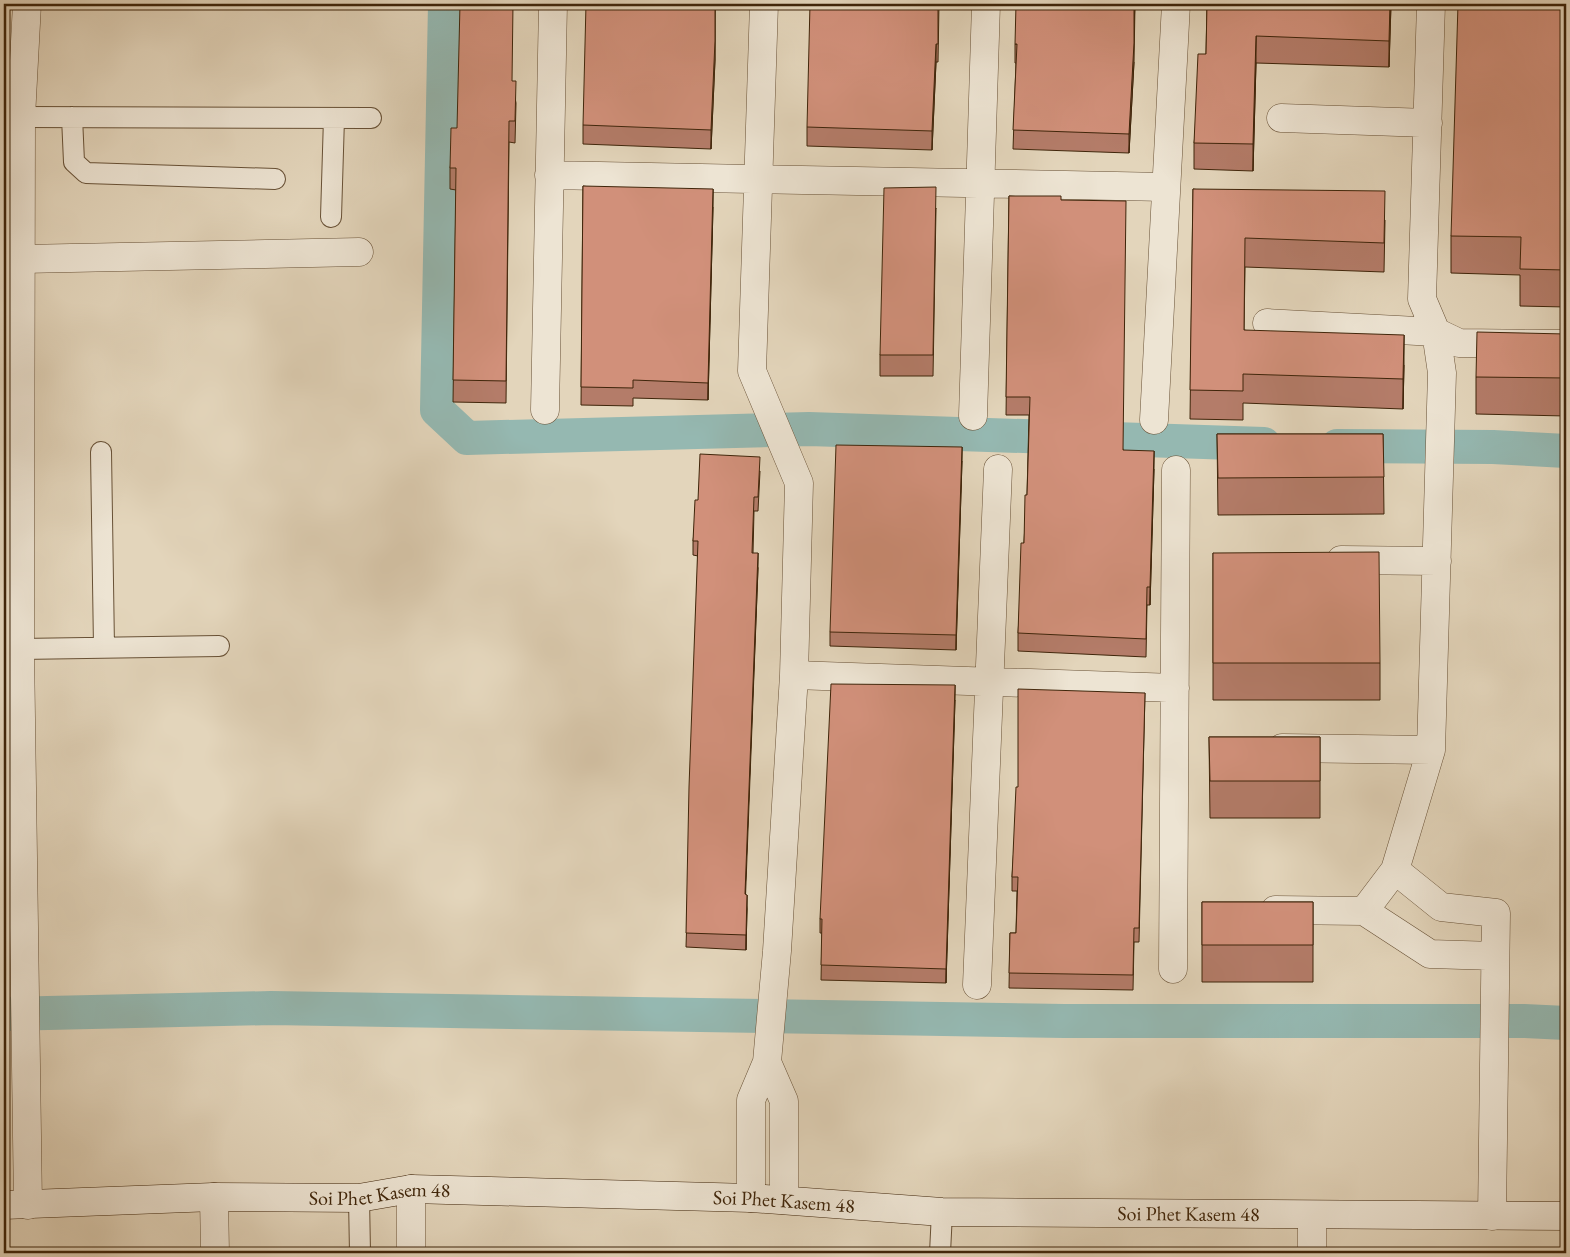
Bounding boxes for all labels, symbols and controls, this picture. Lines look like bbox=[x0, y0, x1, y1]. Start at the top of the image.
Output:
street label: Soi Phet Kasem 48 bbox=[309, 1176, 451, 1211]
street label: Soi Phet Kasem 48 bbox=[712, 1184, 856, 1219]
street label: Soi Phet Kasem 48 bbox=[1117, 1200, 1260, 1227]

